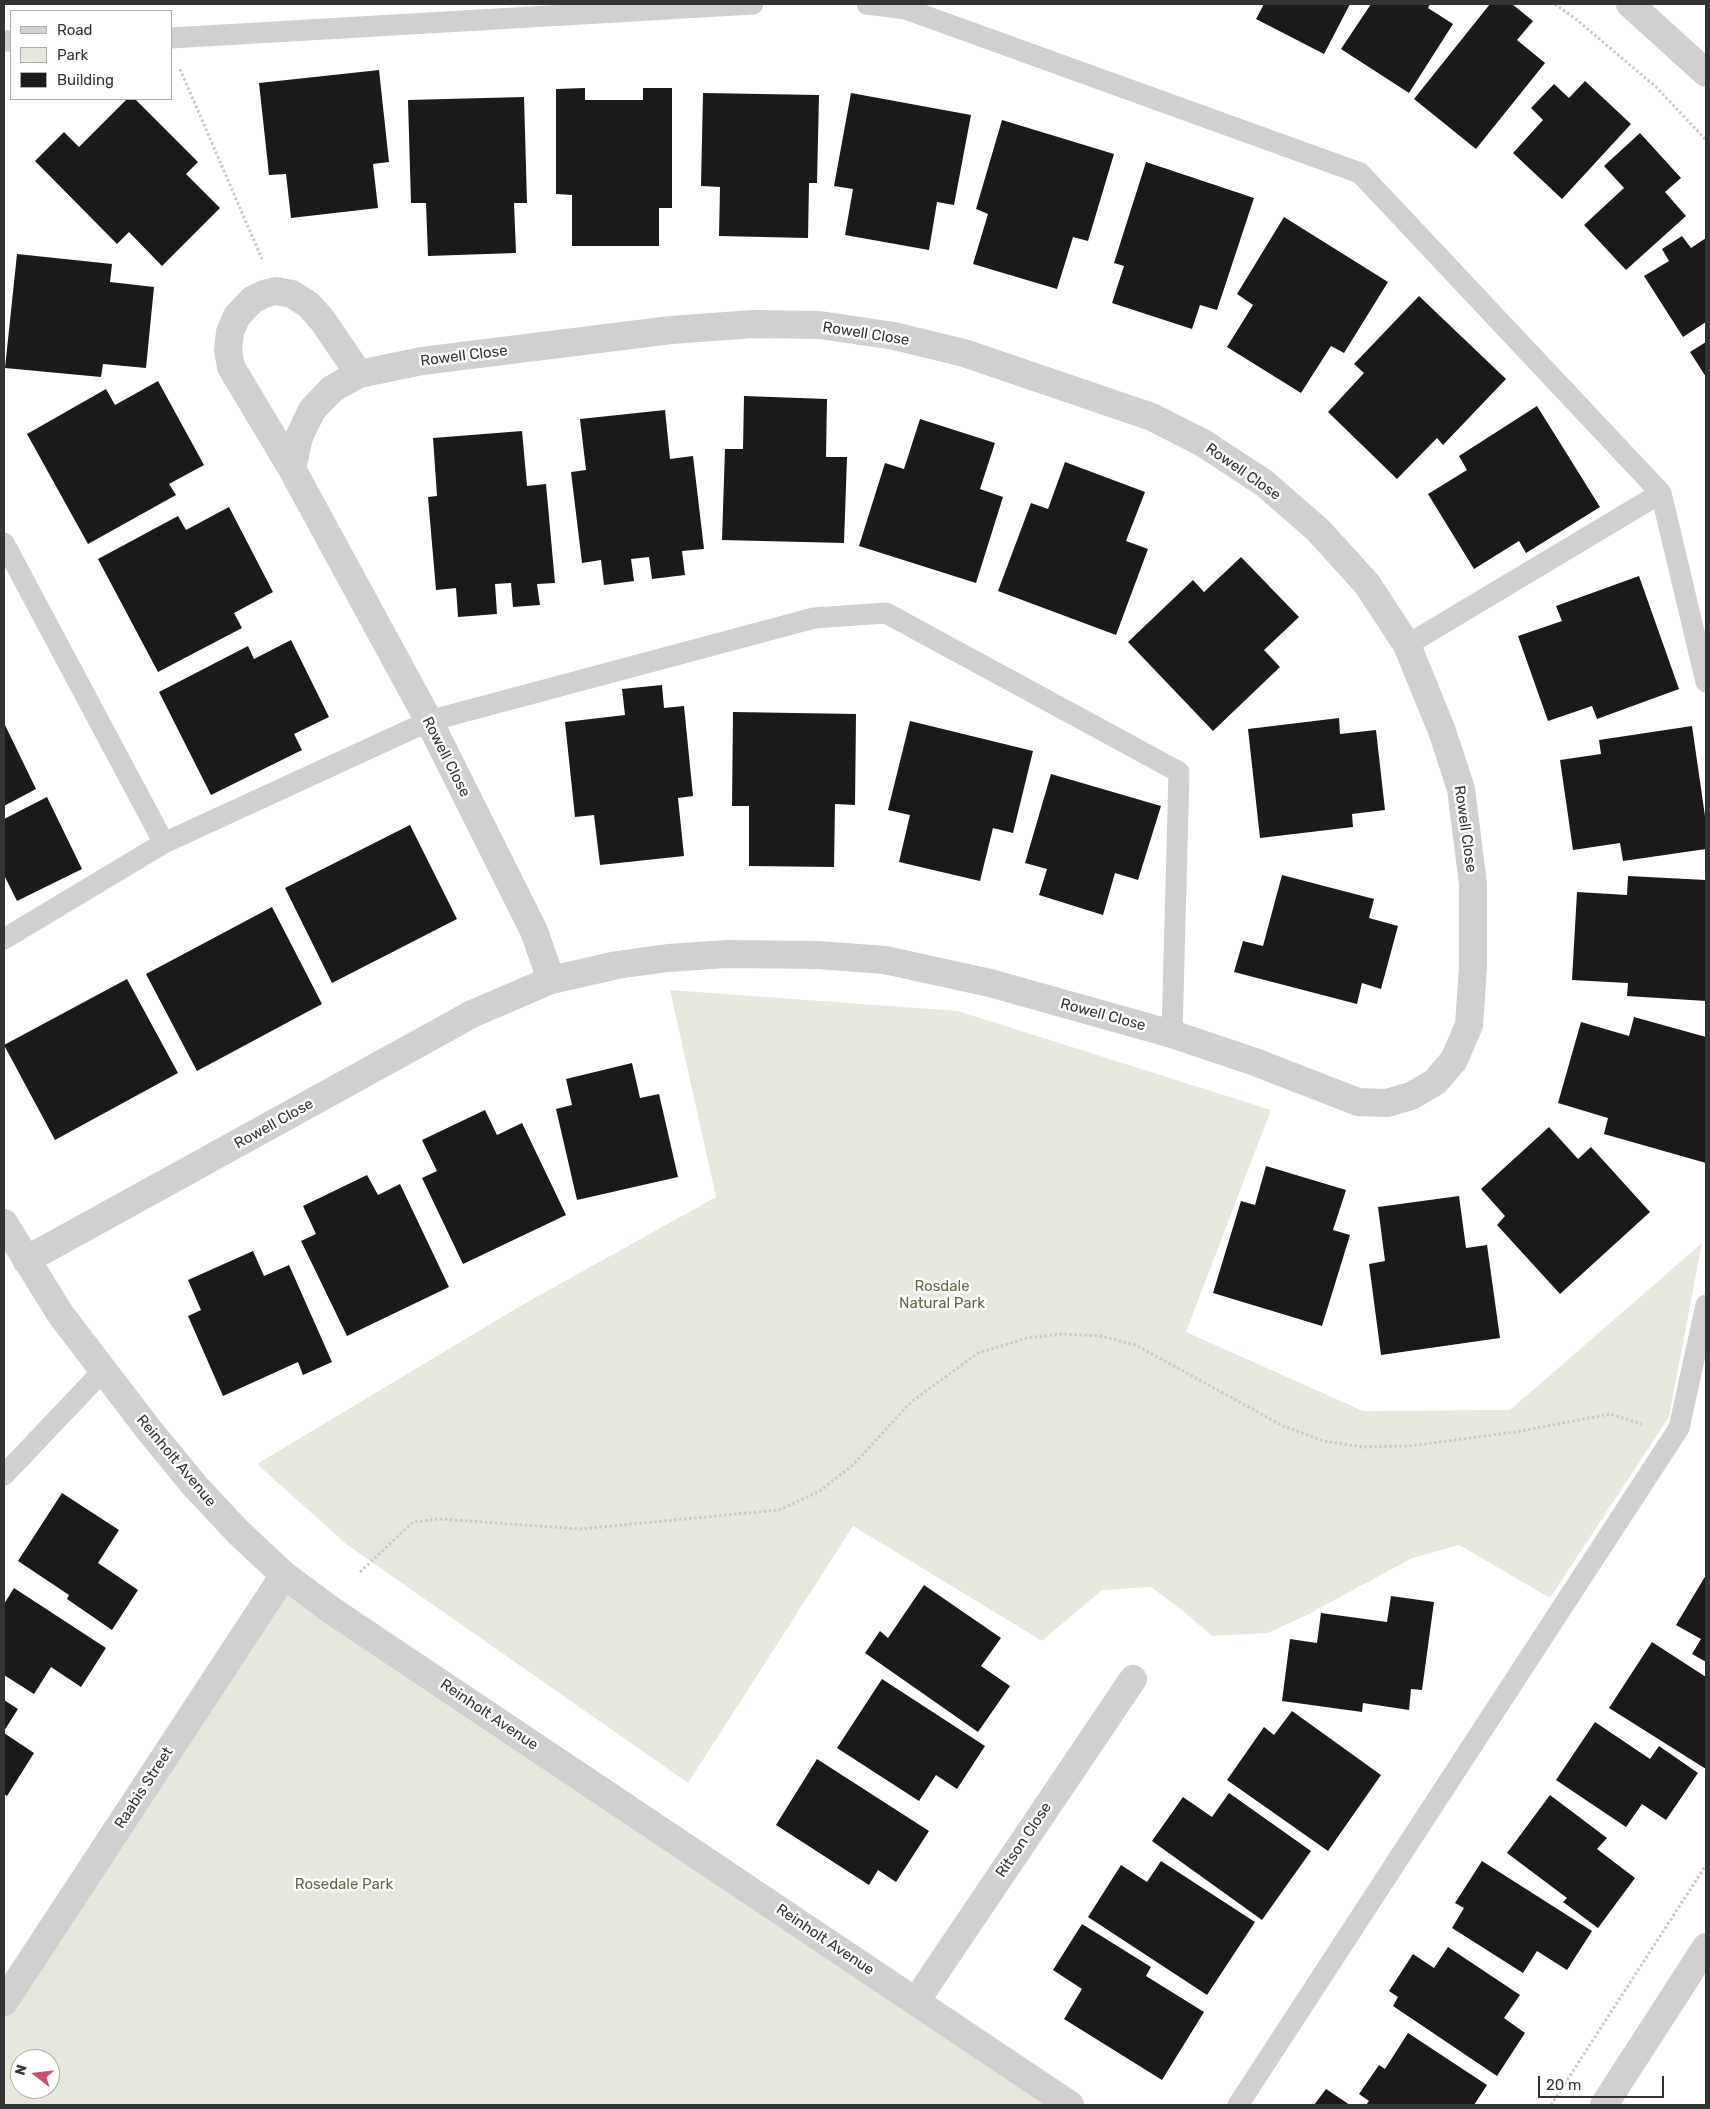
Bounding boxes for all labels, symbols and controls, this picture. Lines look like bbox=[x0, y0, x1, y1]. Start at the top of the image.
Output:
legend bbox=[10, 10, 172, 100]
text: Road bbox=[57, 21, 93, 39]
text: Park bbox=[57, 46, 88, 64]
text: Building bbox=[57, 71, 114, 89]
street label: Rowell Close bbox=[821, 318, 911, 350]
street label: Rowell Close bbox=[419, 342, 509, 370]
street label: Rowell Close bbox=[1202, 439, 1284, 505]
street label: Rowell Close bbox=[418, 714, 474, 800]
street label: Rowell Close bbox=[1450, 784, 1480, 874]
street label: Rowell Close bbox=[1058, 995, 1148, 1035]
street label: Rowell Close bbox=[231, 1095, 317, 1153]
park label: Rosdale Natural Park bbox=[899, 1278, 985, 1313]
street label: Reinholt Avenue bbox=[132, 1411, 220, 1511]
street label: Reinholt Avenue bbox=[437, 1676, 541, 1754]
street label: Raabis Street bbox=[111, 1744, 177, 1832]
street label: Ritson Close bbox=[992, 1799, 1056, 1881]
park label: Rosedale Park bbox=[295, 1876, 393, 1894]
street label: Reinholt Avenue bbox=[773, 1901, 877, 1979]
north arrow bbox=[10, 2049, 60, 2099]
text: N bbox=[11, 2063, 31, 2077]
scale bar bbox=[1540, 2066, 1666, 2098]
text: 20 m bbox=[1546, 2076, 1581, 2094]

